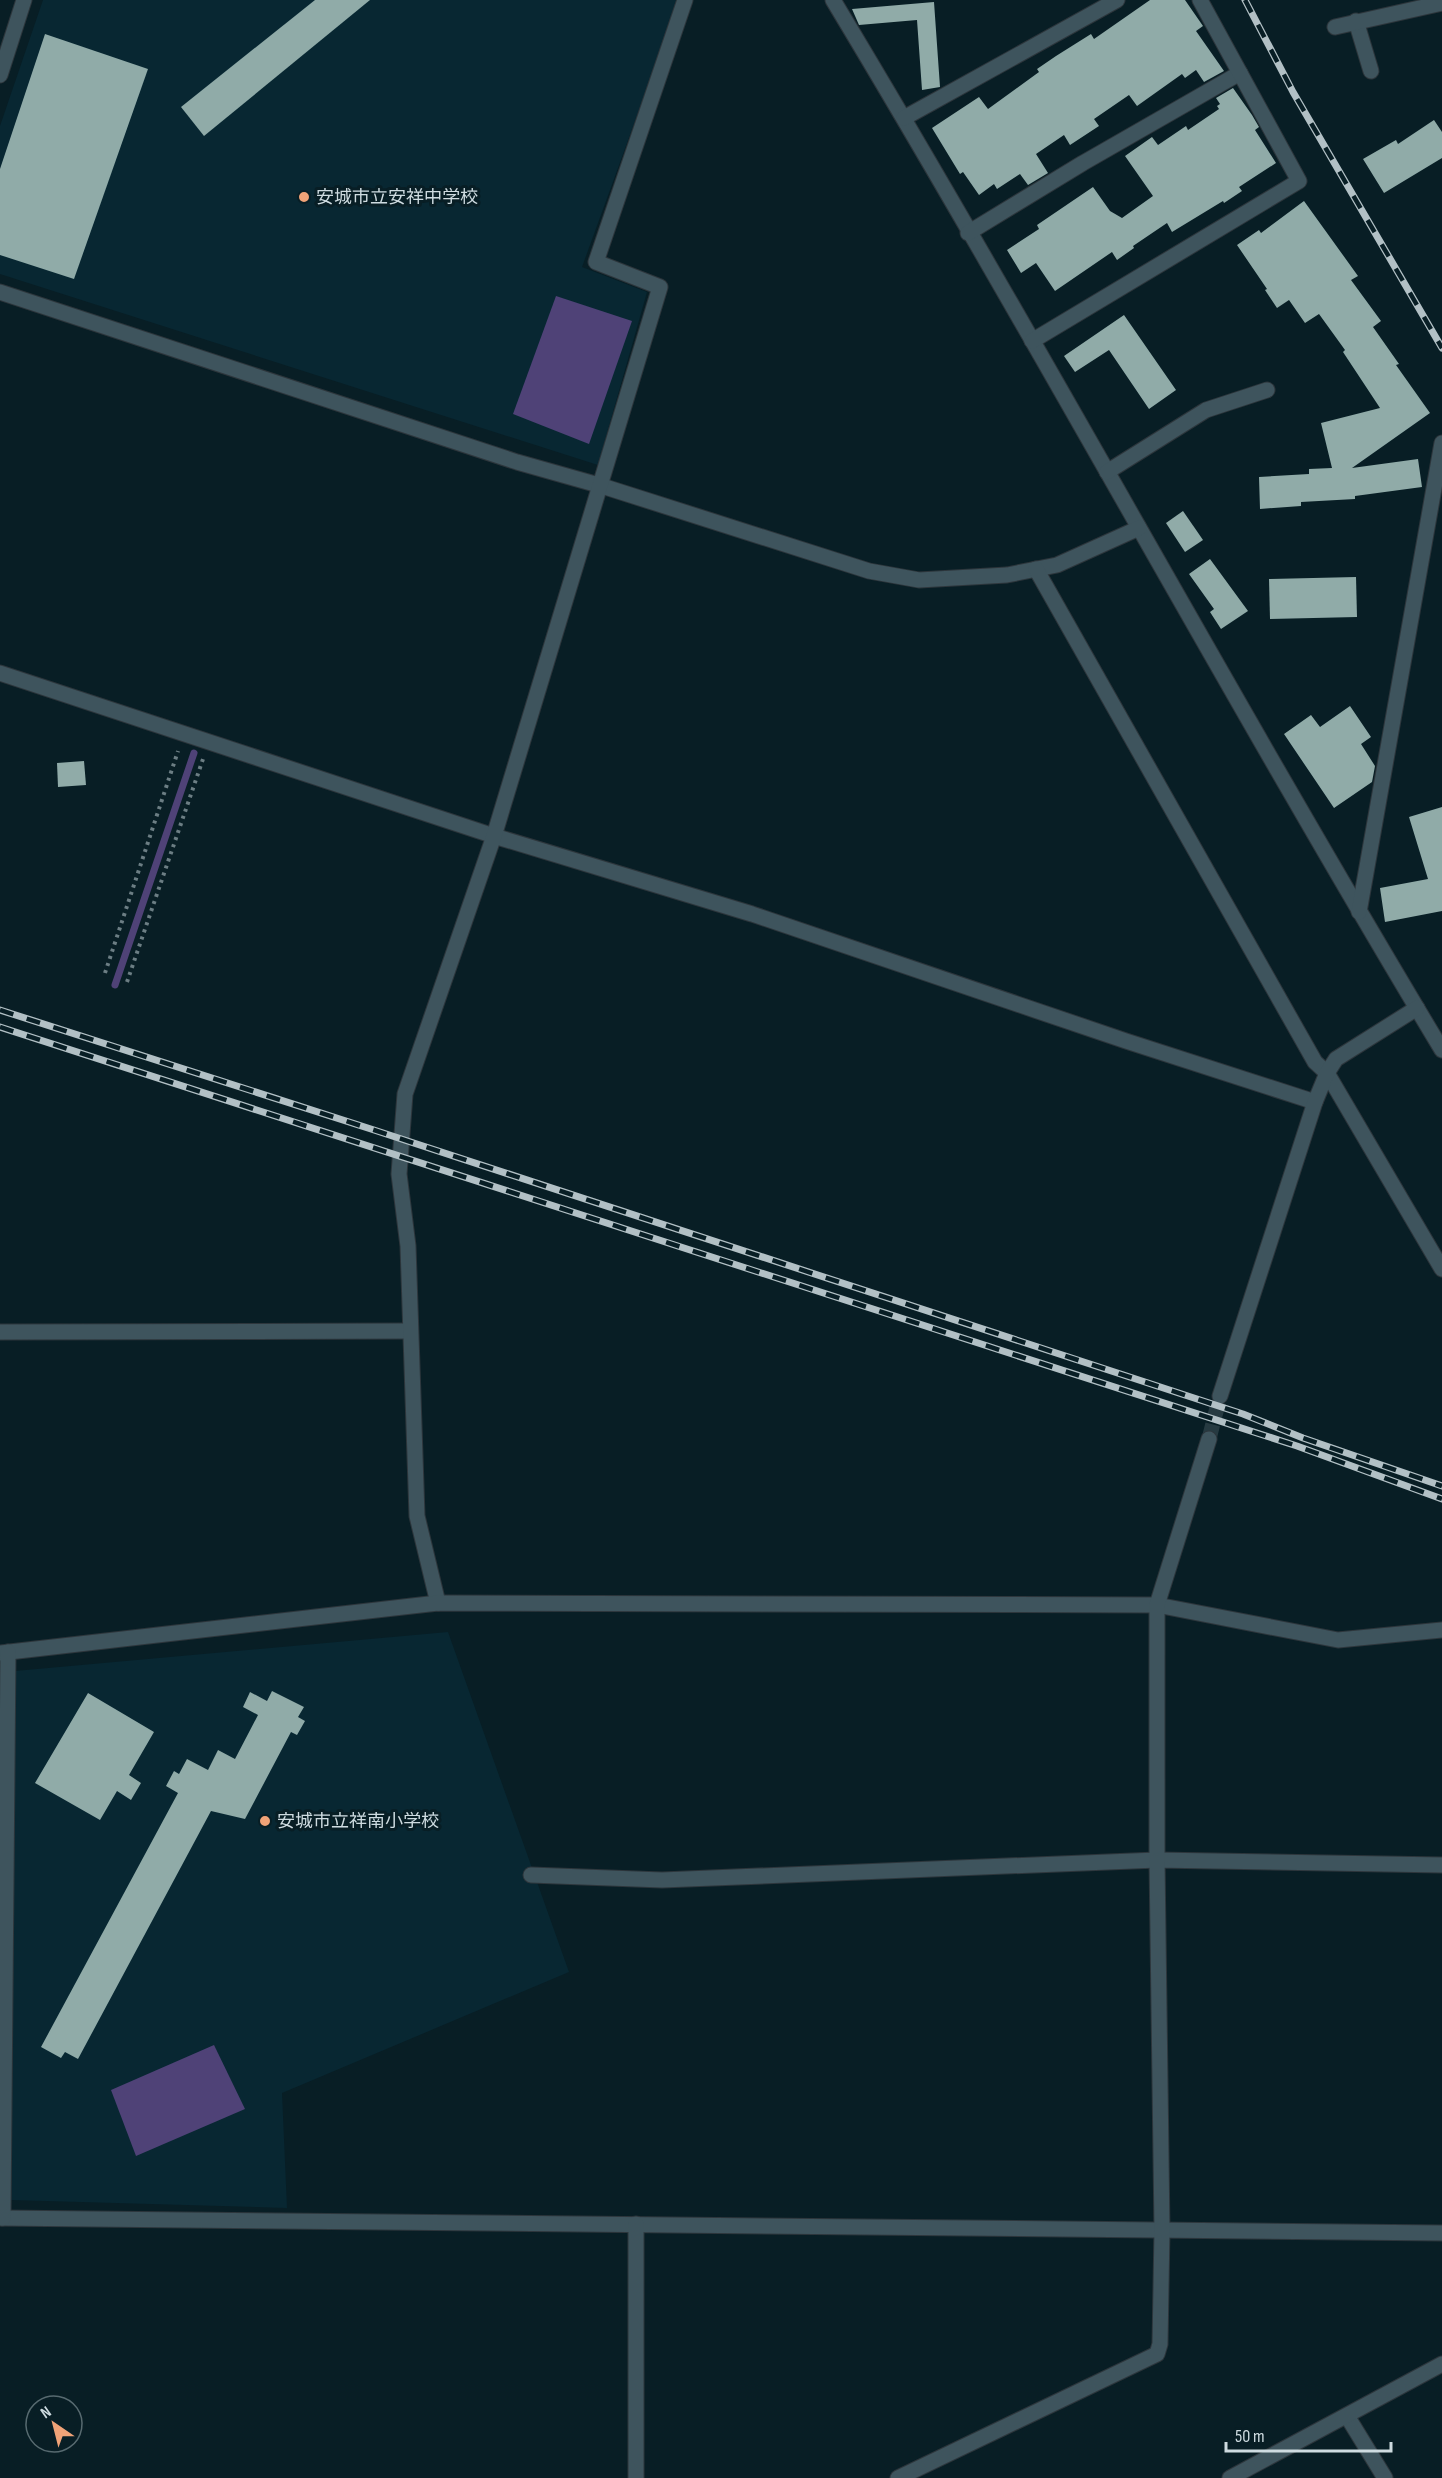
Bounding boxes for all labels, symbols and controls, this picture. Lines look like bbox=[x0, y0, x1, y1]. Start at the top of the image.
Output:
place label: 安城市立安祥中学校 bbox=[316, 187, 478, 208]
marker: 安城市立安祥中学校 bbox=[297, 190, 311, 204]
place label: 安城市立祥南小学校 bbox=[277, 1811, 439, 1832]
marker: 安城市立祥南小学校 bbox=[258, 1814, 272, 1828]
north arrow bbox=[24, 2394, 84, 2454]
text: N bbox=[37, 2403, 55, 2423]
scale bar bbox=[1226, 2415, 1391, 2453]
text: 50 m bbox=[1235, 2426, 1265, 2447]

